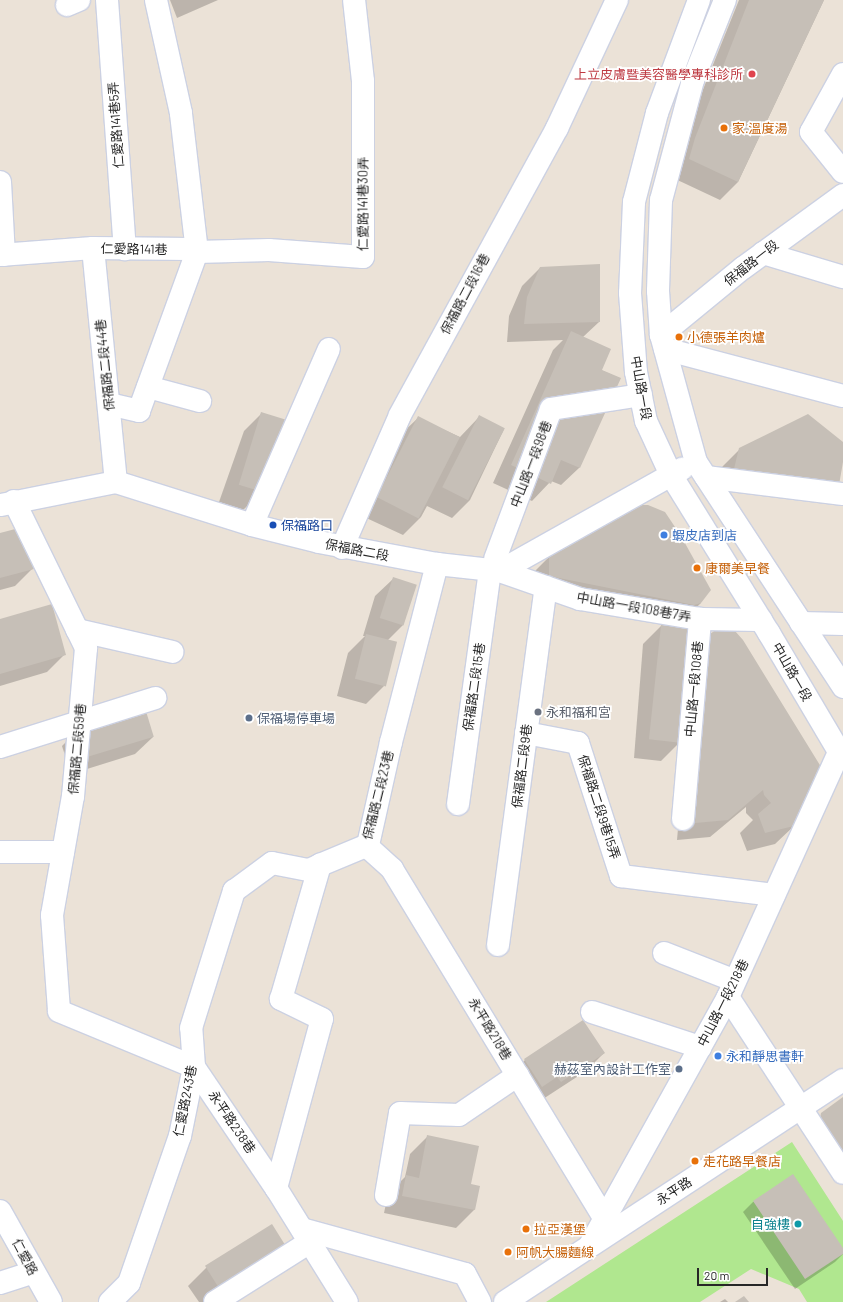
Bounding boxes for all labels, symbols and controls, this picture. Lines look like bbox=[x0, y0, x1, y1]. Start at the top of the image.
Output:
place label: 上立皮膚暨美容醫學專科診所 bbox=[574, 66, 743, 82]
marker: 上立皮膚暨美容醫學專科診所 bbox=[746, 68, 758, 80]
street label: 仁愛路141巷5弄 bbox=[105, 81, 127, 169]
place label: 家.溫度湯 bbox=[732, 120, 788, 136]
marker: 家.溫度湯 bbox=[719, 123, 729, 133]
street label: 仁愛路141巷30弄 bbox=[355, 157, 371, 251]
street label: 保福路一段 bbox=[721, 237, 781, 289]
street label: 仁愛路141巷 bbox=[100, 241, 168, 257]
street label: 保福路二段16巷 bbox=[437, 251, 493, 337]
street label: 保福路二段44巷 bbox=[92, 318, 118, 412]
place label: 小德張羊肉爐 bbox=[687, 329, 765, 345]
marker: 小德張羊肉爐 bbox=[674, 332, 684, 342]
street label: 中山路一段 bbox=[628, 355, 654, 421]
street label: 中山路一段98巷 bbox=[507, 418, 555, 510]
place label: 保福路口 bbox=[281, 517, 333, 533]
marker: 保福路口 bbox=[268, 520, 278, 530]
place label: 蝦皮店到店 bbox=[672, 527, 737, 543]
marker: 蝦皮店到店 bbox=[659, 530, 669, 540]
street label: 保福路二段 bbox=[324, 536, 390, 564]
place label: 康爾美早餐 bbox=[705, 560, 770, 576]
marker: 康爾美早餐 bbox=[692, 563, 702, 573]
street label: 中山路一段108巷7弄 bbox=[576, 589, 692, 625]
street label: 中山路一段108巷 bbox=[682, 640, 706, 738]
street label: 中山路一段 bbox=[769, 640, 815, 704]
street label: 保福路二段15巷 bbox=[460, 642, 488, 732]
street label: 保福路二段59巷 bbox=[65, 703, 89, 795]
place label: 永和福和宮 bbox=[546, 704, 611, 720]
marker: 永和福和宮 bbox=[533, 707, 543, 717]
place label: 保福場停車場 bbox=[257, 710, 335, 726]
marker: 保福場停車場 bbox=[244, 713, 254, 723]
street label: 保福路二段9巷 bbox=[509, 723, 535, 809]
street label: 保福路二段23巷 bbox=[359, 749, 397, 841]
street label: 保福路二段9巷15弄 bbox=[575, 753, 623, 861]
street label: 中山路一段218巷 bbox=[694, 957, 752, 1049]
street label: 永平路218巷 bbox=[465, 995, 515, 1063]
place label: 永和靜思書軒 bbox=[726, 1048, 804, 1064]
marker: 永和靜思書軒 bbox=[713, 1051, 723, 1061]
place label: 赫茲室內設計工作室 bbox=[554, 1061, 671, 1077]
street label: 仁愛路243巷 bbox=[170, 1064, 200, 1138]
marker: 赫茲室內設計工作室 bbox=[674, 1064, 684, 1074]
street label: 永平路238巷 bbox=[205, 1088, 259, 1156]
place label: 走花路早餐店 bbox=[703, 1153, 781, 1169]
marker: 走花路早餐店 bbox=[690, 1156, 700, 1166]
street label: 永平路 bbox=[653, 1174, 695, 1208]
place label: 自強樓 bbox=[751, 1216, 790, 1232]
marker: 自強樓 bbox=[793, 1219, 803, 1229]
place label: 拉亞漢堡 bbox=[534, 1221, 586, 1237]
marker: 拉亞漢堡 bbox=[521, 1224, 531, 1234]
street label: 仁愛路 bbox=[9, 1236, 41, 1278]
place label: 阿帆大腸麵線 bbox=[516, 1244, 594, 1260]
marker: 阿帆大腸麵線 bbox=[503, 1247, 513, 1257]
scale bar bbox=[699, 1260, 770, 1286]
text: 20 m bbox=[704, 1268, 730, 1282]

